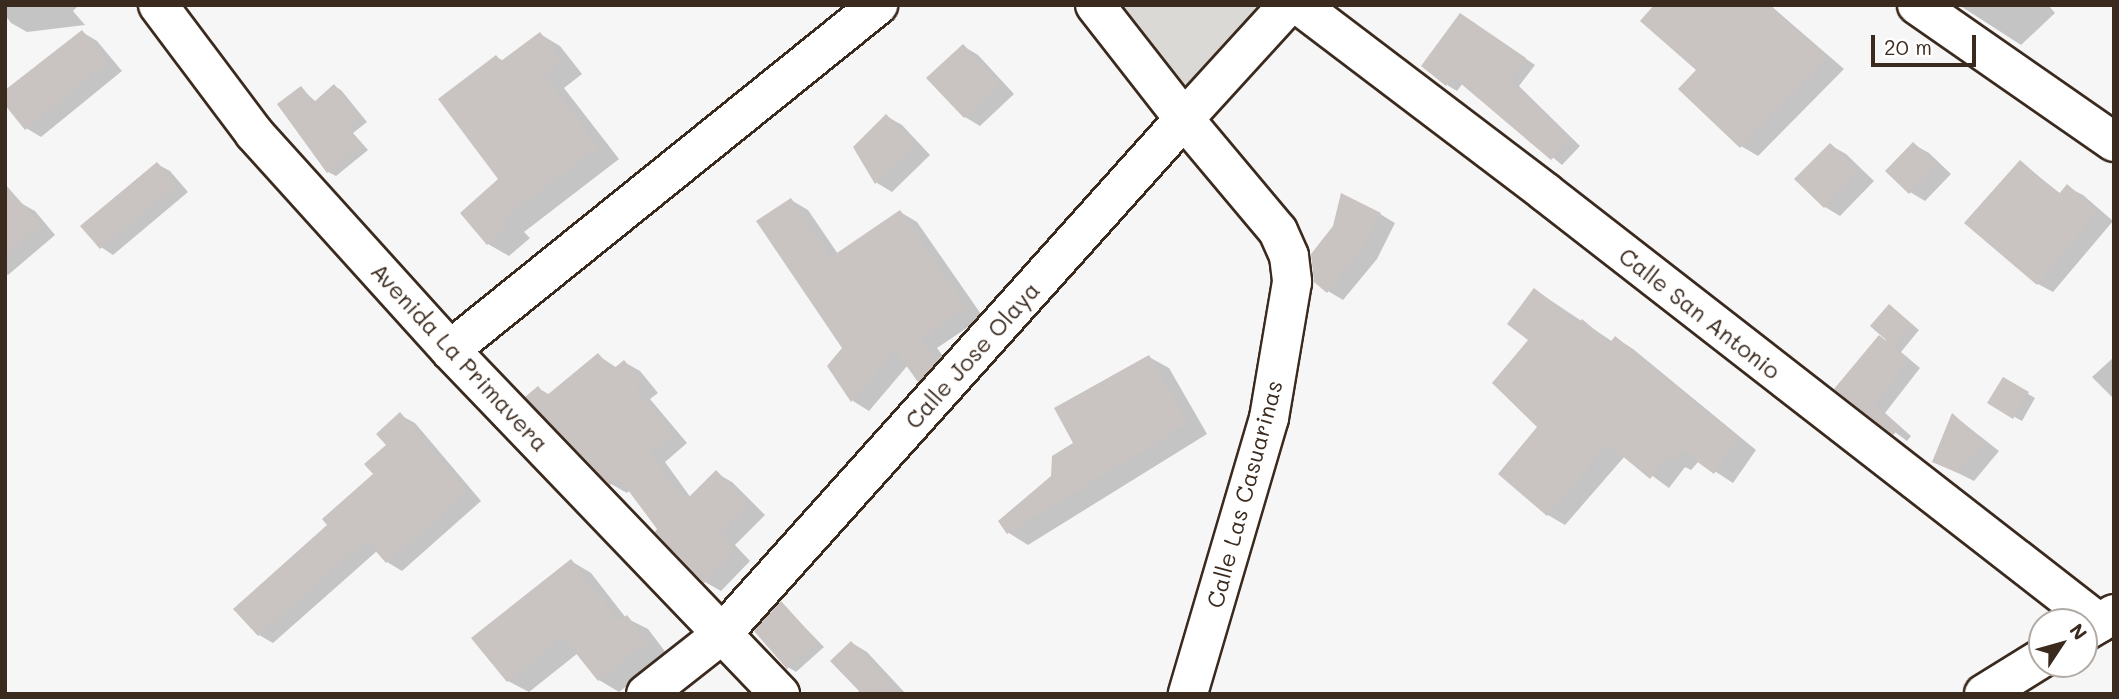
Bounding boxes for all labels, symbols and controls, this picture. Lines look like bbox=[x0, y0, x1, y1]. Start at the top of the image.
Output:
scale bar bbox=[1874, 21, 1979, 65]
text: 20 m bbox=[1884, 33, 1932, 60]
street label: Calle San Antonio bbox=[1614, 241, 1786, 385]
street label: Avenida La Primavera bbox=[366, 257, 554, 457]
street label: Calle Jose Olaya bbox=[899, 276, 1045, 434]
street label: Calle Las Casuarinas bbox=[1200, 377, 1288, 611]
north arrow bbox=[2028, 608, 2098, 678]
text: N bbox=[2064, 618, 2093, 645]

